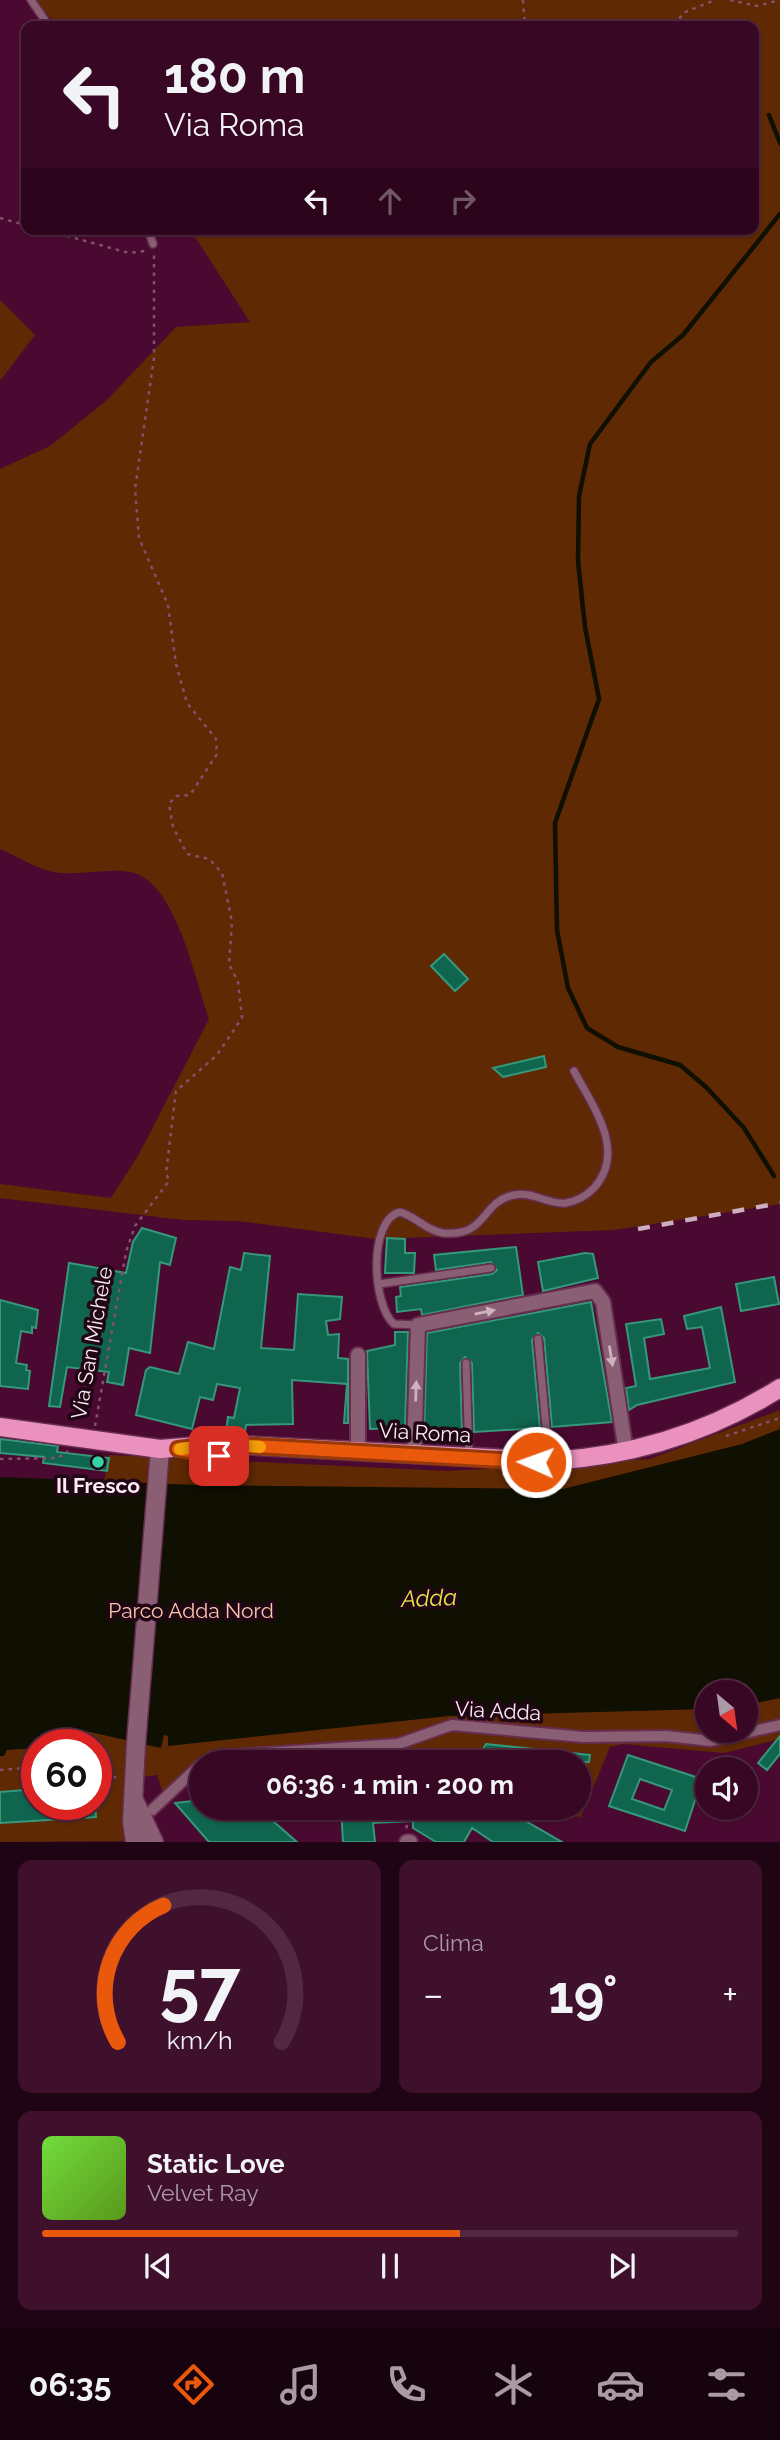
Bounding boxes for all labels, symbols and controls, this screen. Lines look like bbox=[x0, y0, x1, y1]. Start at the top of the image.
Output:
text: 180 m bbox=[164, 47, 305, 104]
icon: left bbox=[49, 49, 140, 140]
text: Via Roma bbox=[164, 106, 305, 143]
icon: left bbox=[298, 182, 336, 220]
icon: ahead bbox=[371, 182, 409, 220]
icon: right bbox=[444, 182, 482, 220]
street label: Via San Michele bbox=[66, 1265, 117, 1421]
one-way arrow bbox=[474, 1306, 496, 1317]
one-way arrow bbox=[606, 1345, 617, 1367]
one-way arrow bbox=[411, 1379, 422, 1401]
street label: Via Roma bbox=[378, 1418, 472, 1447]
position arrow bbox=[499, 1425, 573, 1499]
pin bbox=[189, 1426, 249, 1486]
icon: arrive bbox=[200, 1437, 238, 1475]
marker: Il Fresco bbox=[90, 1454, 106, 1470]
place label: Il Fresco bbox=[56, 1473, 140, 1498]
water label: Adda bbox=[399, 1583, 458, 1612]
park label: Parco Adda Nord bbox=[108, 1598, 274, 1623]
north arrow bbox=[695, 1680, 758, 1743]
map controls bbox=[695, 1680, 758, 1820]
street label: Via Adda bbox=[454, 1696, 542, 1725]
speed limit sign: 60 bbox=[21, 1729, 112, 1820]
button: sound bbox=[695, 1757, 758, 1820]
text: 06:36 · 1 min · 200 m bbox=[266, 1770, 514, 1800]
text: Clima bbox=[423, 1929, 484, 1956]
text: 57 bbox=[159, 1945, 240, 2030]
text: 19° bbox=[548, 1964, 618, 2025]
text: − bbox=[423, 1972, 443, 2017]
text: + bbox=[722, 1972, 738, 2017]
text: km/h bbox=[167, 2025, 232, 2055]
text: Static Love bbox=[147, 2149, 285, 2179]
text: Velvet Ray bbox=[147, 2179, 259, 2206]
icon: previous bbox=[139, 2247, 177, 2285]
icon: pause bbox=[371, 2247, 409, 2285]
icon: next bbox=[603, 2247, 641, 2285]
icon: directions bbox=[169, 2360, 218, 2409]
icon: music bbox=[276, 2360, 325, 2409]
icon: phone bbox=[382, 2360, 431, 2409]
icon: climate bbox=[489, 2360, 538, 2409]
icon: car bbox=[596, 2360, 645, 2409]
icon: filters bbox=[702, 2360, 751, 2409]
text: 06:35 bbox=[29, 2366, 111, 2403]

